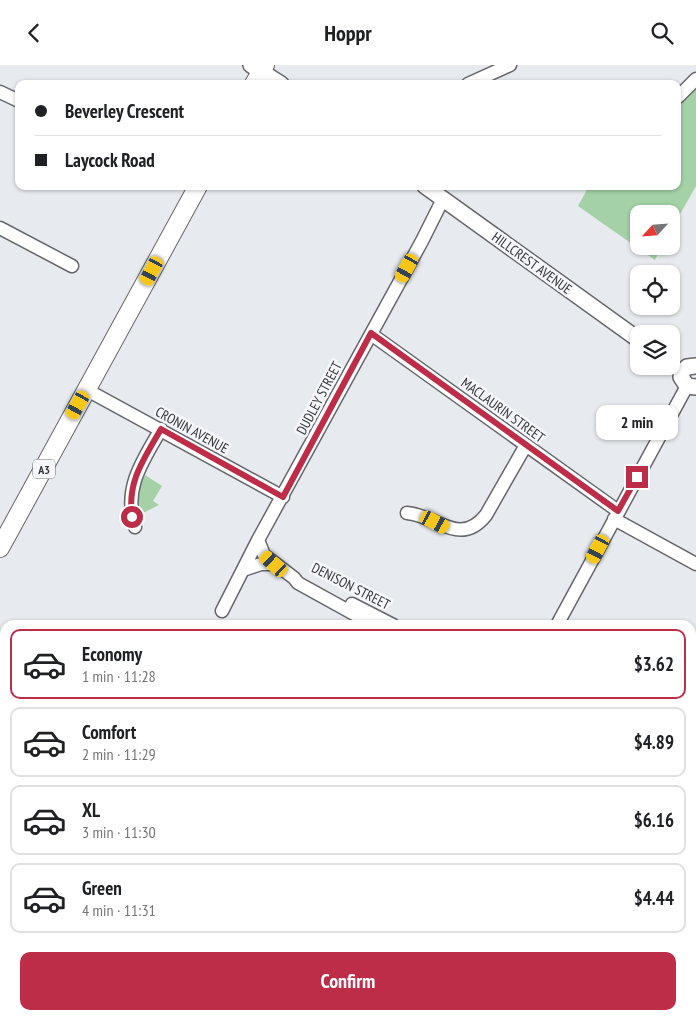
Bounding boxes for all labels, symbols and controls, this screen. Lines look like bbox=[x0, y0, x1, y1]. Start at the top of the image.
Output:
icon: back bbox=[20, 19, 48, 47]
text: Hoppr bbox=[324, 19, 372, 47]
icon: search bbox=[648, 19, 676, 47]
text: Beverley Crescent bbox=[65, 99, 184, 123]
text: Laycock Road bbox=[65, 148, 155, 172]
north arrow bbox=[630, 205, 680, 255]
map controls bbox=[630, 205, 680, 375]
street label: HILLCREST AVENUE bbox=[488, 228, 576, 298]
car bbox=[393, 251, 420, 285]
car bbox=[138, 254, 165, 288]
button: locate bbox=[630, 265, 680, 315]
button: layers bbox=[630, 325, 680, 375]
street label: DUDLEY STREET bbox=[292, 358, 346, 438]
street label: MACLAURIN STREET bbox=[458, 374, 549, 447]
car bbox=[64, 388, 91, 422]
street label: CRONIN AVENUE bbox=[152, 403, 232, 457]
callout: 2 min bbox=[596, 405, 678, 439]
text: 2 min bbox=[621, 412, 653, 432]
road number: A3 bbox=[33, 459, 55, 479]
route end bbox=[626, 466, 648, 488]
route start bbox=[121, 506, 143, 528]
car bbox=[418, 508, 451, 536]
car bbox=[584, 532, 611, 566]
car bbox=[257, 548, 290, 580]
street label: DENISON STREET bbox=[309, 559, 394, 614]
icon: car bbox=[22, 642, 67, 687]
text: Economy bbox=[82, 642, 142, 666]
text: $3.62 bbox=[634, 652, 674, 676]
text: 1 min · 11:28 bbox=[82, 666, 156, 686]
icon: car bbox=[22, 720, 67, 765]
text: Comfort bbox=[82, 720, 136, 744]
text: $4.89 bbox=[634, 730, 674, 754]
text: 2 min · 11:29 bbox=[82, 744, 156, 764]
icon: car bbox=[22, 798, 67, 843]
text: XL bbox=[82, 798, 100, 822]
text: $6.16 bbox=[634, 808, 674, 832]
text: 3 min · 11:30 bbox=[82, 822, 156, 842]
icon: car bbox=[22, 876, 67, 921]
text: Green bbox=[82, 876, 122, 900]
text: $4.44 bbox=[634, 886, 674, 910]
text: 4 min · 11:31 bbox=[82, 900, 156, 920]
button: Confirm bbox=[20, 952, 676, 1010]

